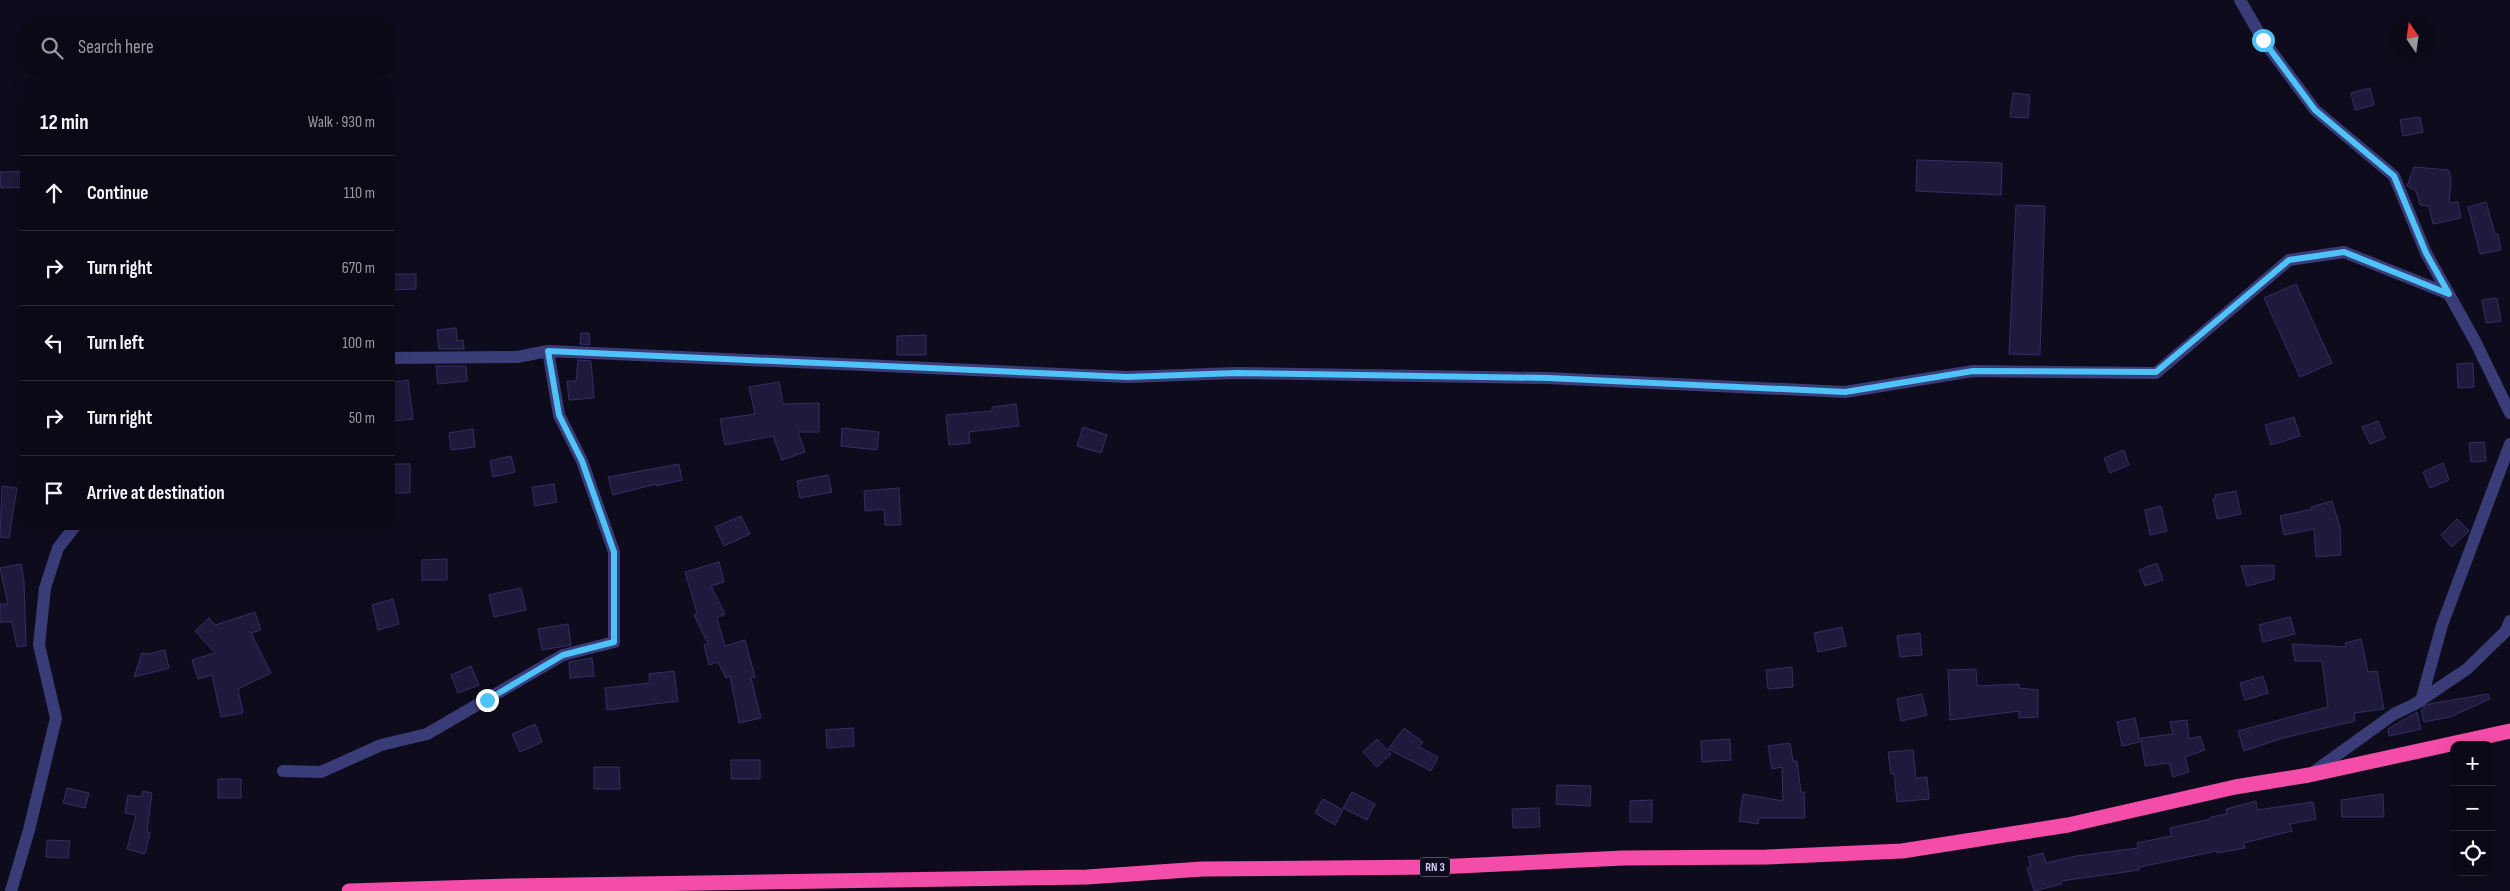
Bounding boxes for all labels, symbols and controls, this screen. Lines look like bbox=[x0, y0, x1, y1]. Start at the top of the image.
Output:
north arrow bbox=[2390, 15, 2435, 60]
search box bbox=[20, 20, 395, 75]
route start bbox=[2252, 29, 2275, 52]
icon: search bbox=[38, 34, 66, 62]
text: Search here bbox=[78, 36, 154, 59]
text: 12 min bbox=[40, 110, 88, 135]
text: Walk · 930 m bbox=[308, 113, 375, 132]
icon: ahead bbox=[40, 179, 68, 207]
text: Continue bbox=[87, 182, 148, 205]
text: 110 m bbox=[344, 184, 375, 203]
icon: right bbox=[40, 254, 68, 282]
text: Turn right bbox=[87, 257, 152, 280]
text: 670 m bbox=[342, 259, 375, 278]
icon: left bbox=[40, 329, 68, 357]
text: Turn left bbox=[87, 332, 144, 355]
text: 100 m bbox=[342, 334, 375, 353]
icon: right bbox=[40, 404, 68, 432]
text: Turn right bbox=[87, 407, 152, 430]
text: 50 m bbox=[349, 409, 375, 428]
icon: arrive bbox=[40, 479, 68, 507]
text: Arrive at destination bbox=[87, 482, 225, 505]
route end bbox=[476, 689, 499, 712]
map controls bbox=[2450, 741, 2495, 876]
button: + bbox=[2450, 741, 2495, 786]
button: − bbox=[2450, 786, 2495, 831]
button: locate bbox=[2450, 831, 2495, 876]
road number: RN 3 bbox=[1420, 858, 1450, 876]

